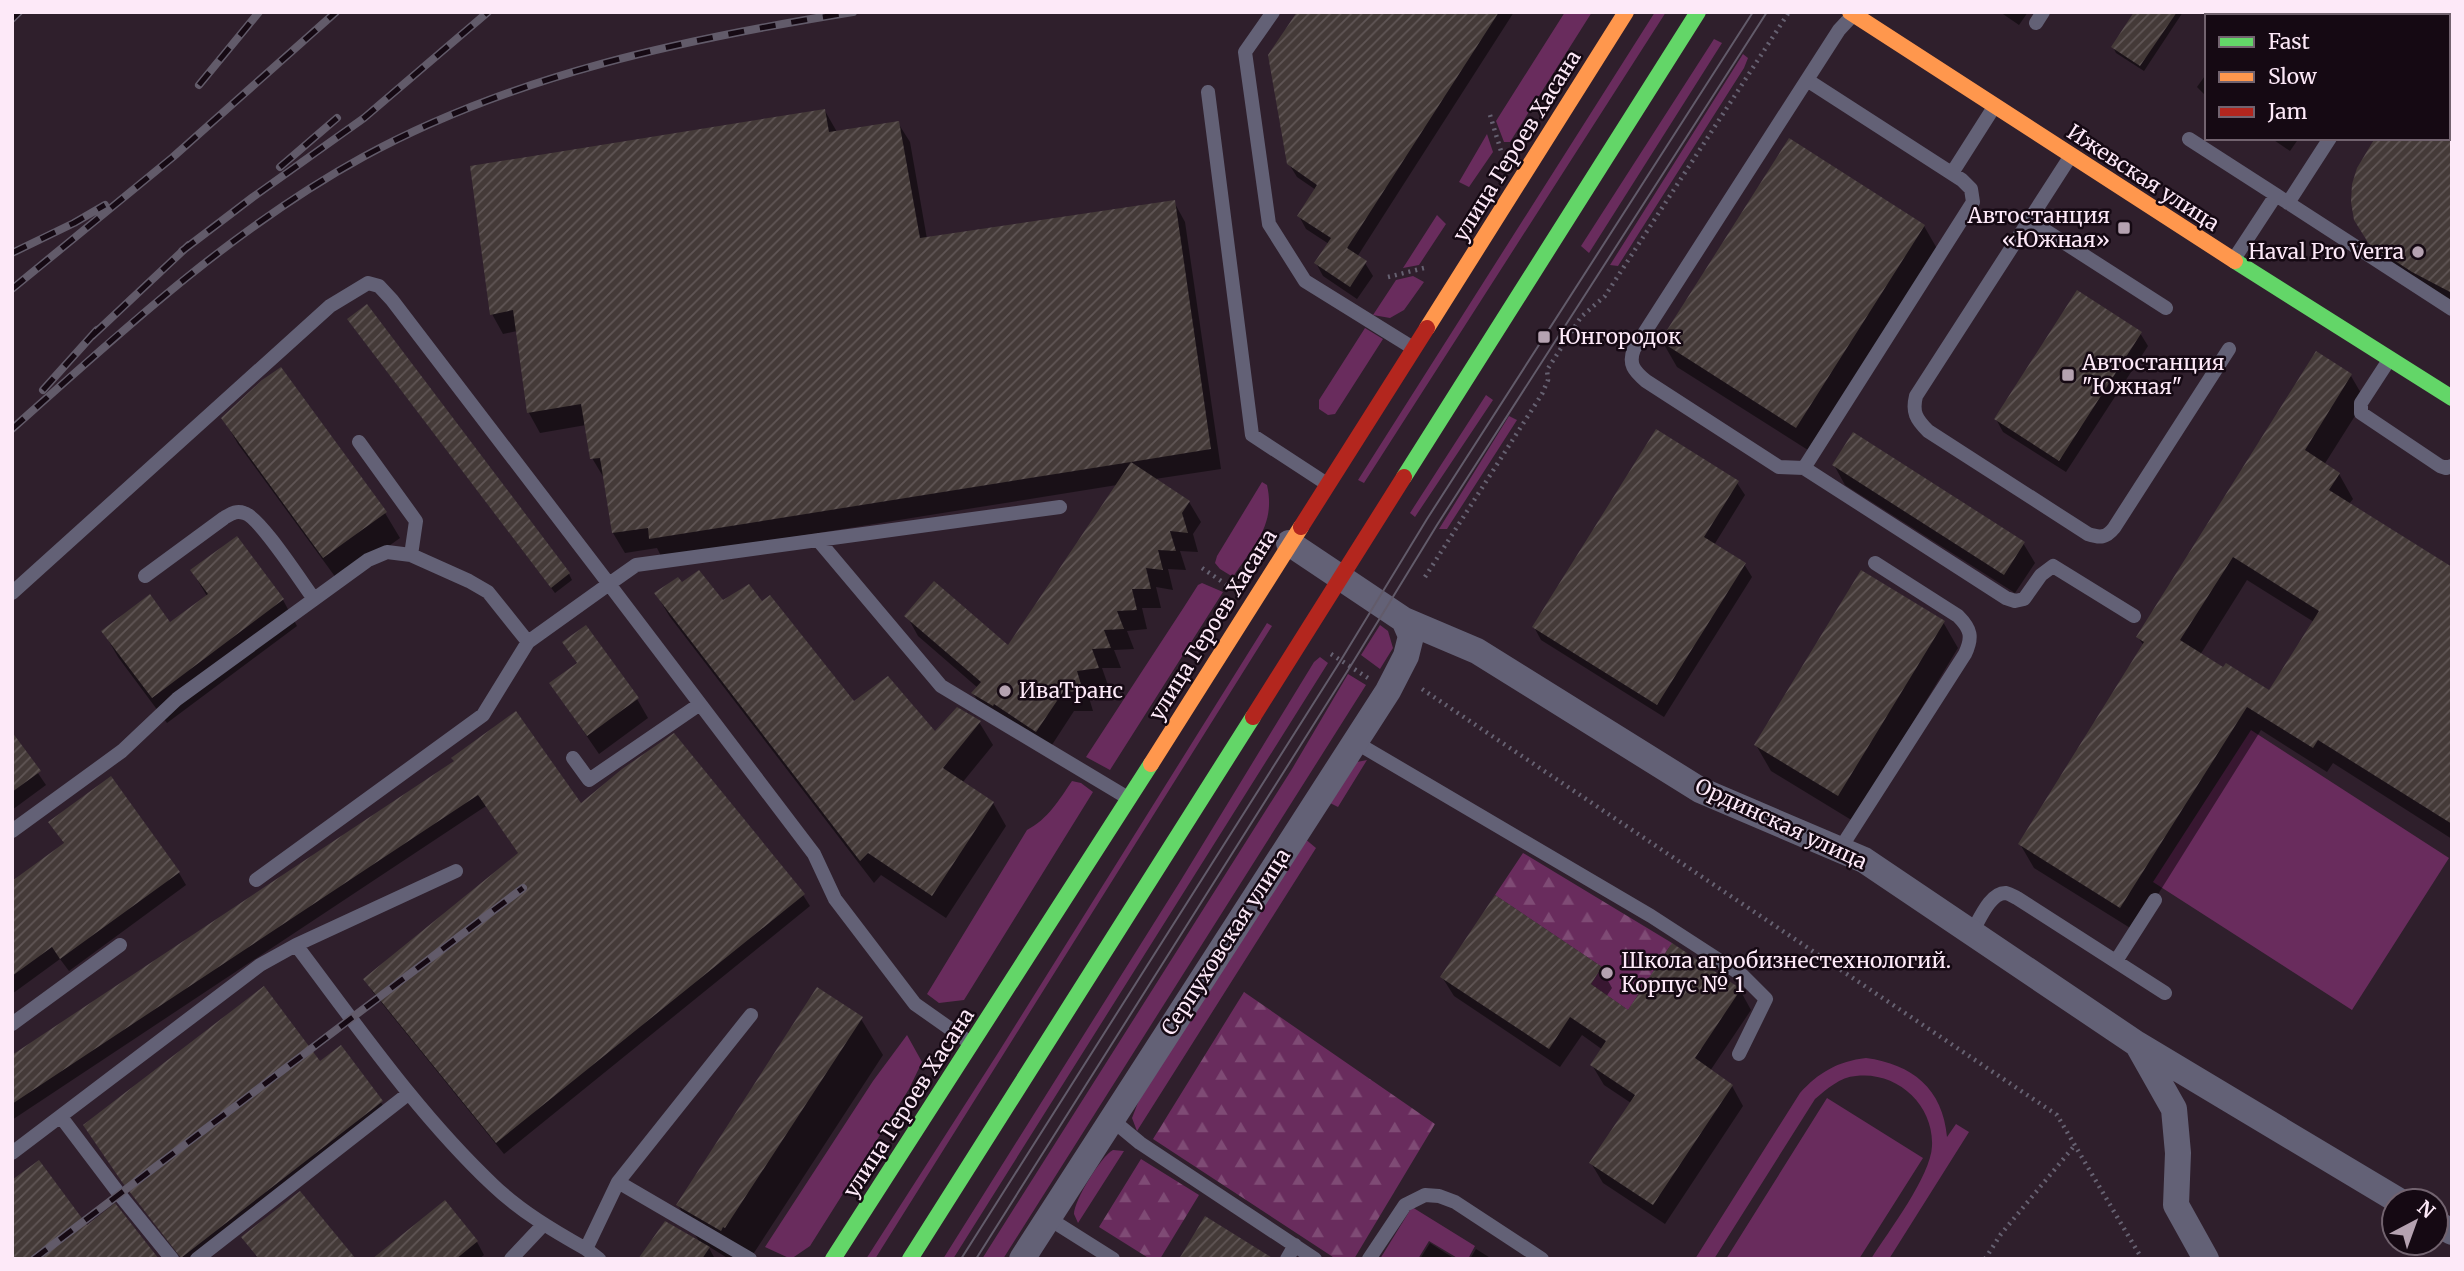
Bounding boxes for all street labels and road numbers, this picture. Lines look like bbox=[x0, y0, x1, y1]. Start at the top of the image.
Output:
street label: улица Героев Хасана bbox=[1447, 45, 1586, 246]
street label: Ижевская улица bbox=[2062, 118, 2225, 237]
street label: улица Героев Хасана bbox=[1143, 524, 1282, 725]
street label: Ординская улица bbox=[1691, 772, 1872, 875]
street label: Серпуховская улица bbox=[1155, 843, 1296, 1040]
street label: улица Героев Хасана bbox=[837, 1003, 980, 1203]

